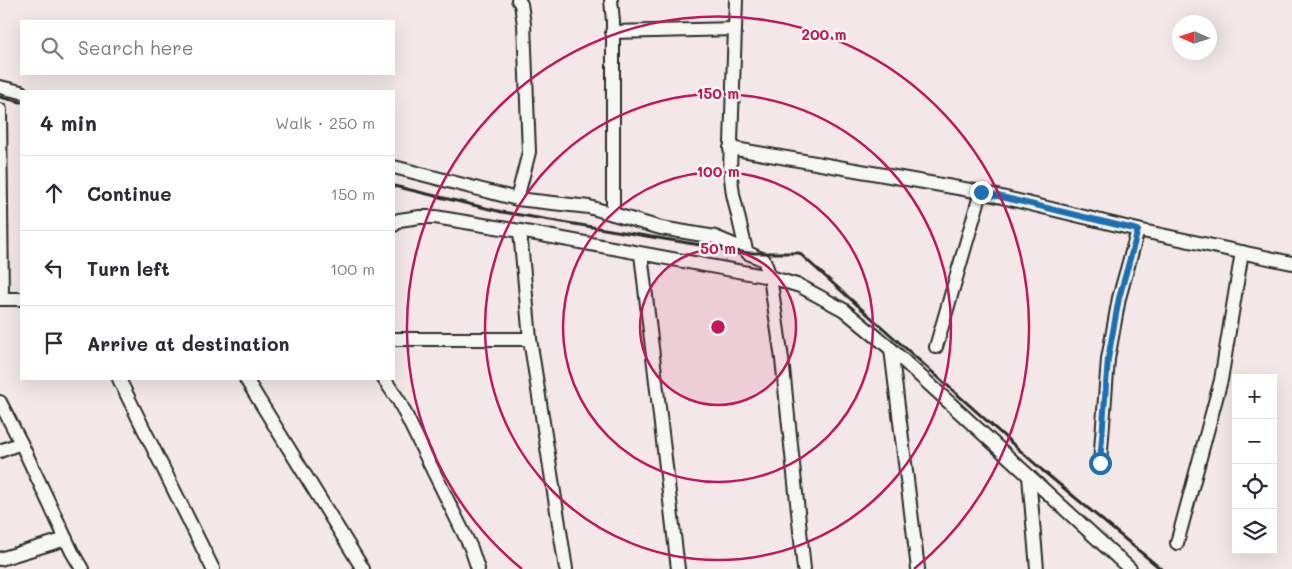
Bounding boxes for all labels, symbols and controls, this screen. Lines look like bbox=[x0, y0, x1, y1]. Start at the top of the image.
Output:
north arrow bbox=[1172, 15, 1217, 60]
search box bbox=[20, 20, 395, 75]
text: 200 m bbox=[802, 24, 847, 44]
icon: search bbox=[38, 34, 66, 62]
text: Search here bbox=[78, 35, 194, 60]
text: 150 m bbox=[697, 83, 739, 103]
text: 4 min bbox=[40, 109, 97, 136]
text: Walk · 250 m bbox=[275, 112, 375, 133]
text: 100 m bbox=[696, 161, 740, 181]
icon: ahead bbox=[40, 179, 68, 207]
text: Continue bbox=[87, 181, 172, 206]
route end bbox=[970, 181, 993, 204]
text: 150 m bbox=[331, 183, 375, 204]
text: 50 m bbox=[700, 238, 736, 258]
icon: left bbox=[40, 254, 68, 282]
text: Turn left bbox=[87, 256, 170, 281]
text: 100 m bbox=[330, 258, 375, 279]
centre of rings bbox=[709, 318, 727, 336]
icon: arrive bbox=[40, 329, 68, 357]
text: Arrive at destination bbox=[87, 331, 290, 356]
map controls bbox=[1232, 374, 1277, 554]
button: + bbox=[1232, 374, 1277, 419]
button: − bbox=[1232, 419, 1277, 464]
route start bbox=[1089, 452, 1112, 475]
button: locate bbox=[1232, 464, 1277, 509]
button: layers bbox=[1232, 509, 1277, 554]

